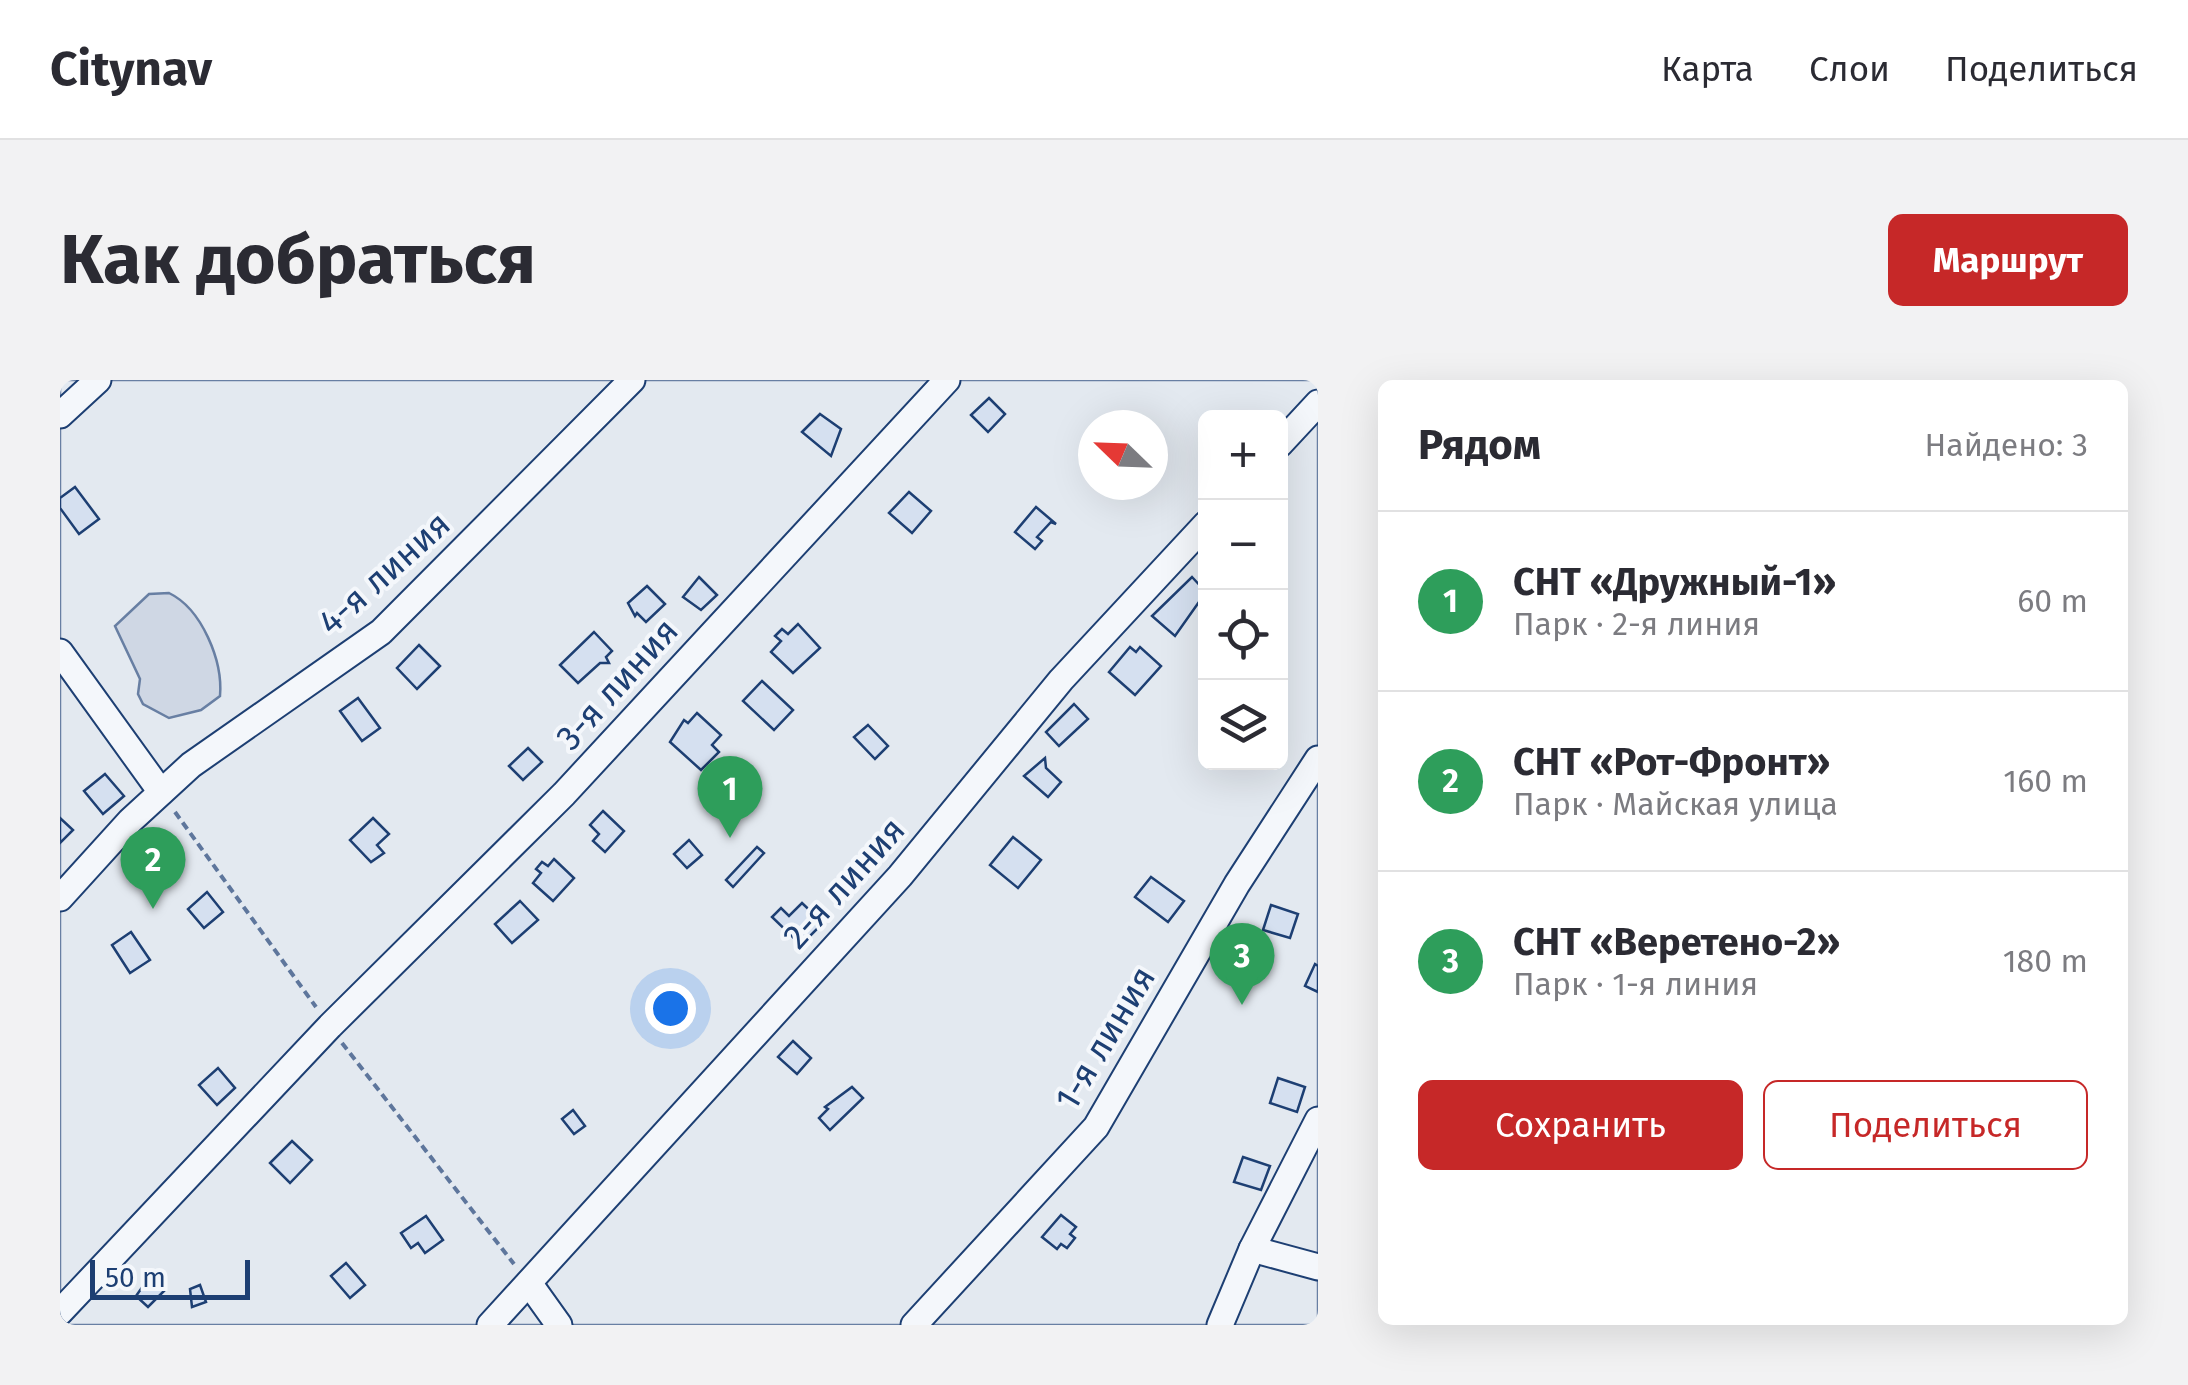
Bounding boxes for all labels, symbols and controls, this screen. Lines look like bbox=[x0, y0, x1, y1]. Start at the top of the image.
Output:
text: Citynav bbox=[50, 40, 212, 98]
text: Карта bbox=[1661, 48, 1754, 90]
text: Слои bbox=[1809, 48, 1890, 90]
text: Поделиться bbox=[1945, 48, 2138, 90]
button: Маршрут bbox=[1888, 214, 2128, 306]
text: Как добраться bbox=[60, 218, 536, 302]
north arrow bbox=[1078, 410, 1168, 500]
map controls bbox=[1198, 410, 1288, 770]
button: + bbox=[1198, 410, 1288, 500]
text: Рядом bbox=[1418, 420, 1541, 470]
text: Найдено: 3 bbox=[1925, 426, 2088, 464]
button: − bbox=[1198, 500, 1288, 590]
street label: 4-я линия bbox=[309, 503, 459, 643]
text: СНТ «Дружный-1» bbox=[1513, 559, 1836, 605]
text: 1 bbox=[1443, 582, 1458, 620]
text: 60 m bbox=[2017, 582, 2088, 620]
button: locate bbox=[1198, 590, 1288, 680]
text: Парк · 2-я линия bbox=[1513, 605, 1760, 643]
street label: 3-я линия bbox=[547, 610, 687, 758]
button: layers bbox=[1198, 680, 1288, 770]
text: СНТ «Рот-Фронт» bbox=[1513, 739, 1830, 785]
pin: 1 bbox=[698, 756, 762, 838]
text: 2 bbox=[1442, 762, 1459, 800]
text: 160 m bbox=[2003, 762, 2088, 800]
text: Парк · Майская улица bbox=[1513, 785, 1838, 823]
street label: 2-я линия bbox=[774, 809, 914, 957]
pin: 2 bbox=[121, 826, 186, 909]
text: СНТ «Веретено-2» bbox=[1513, 919, 1840, 965]
pin: 3 bbox=[1210, 922, 1274, 1005]
text: 3 bbox=[1442, 942, 1459, 980]
text: 180 m bbox=[2003, 942, 2088, 980]
street label: 1-я линия bbox=[1046, 959, 1164, 1117]
text: Парк · 1-я линия bbox=[1513, 965, 1758, 1003]
your location bbox=[645, 983, 696, 1034]
button: Сохранить bbox=[1418, 1080, 1743, 1170]
button: Поделиться bbox=[1763, 1080, 2088, 1170]
scale bar bbox=[90, 1255, 250, 1300]
text: 50 m bbox=[105, 1261, 166, 1294]

